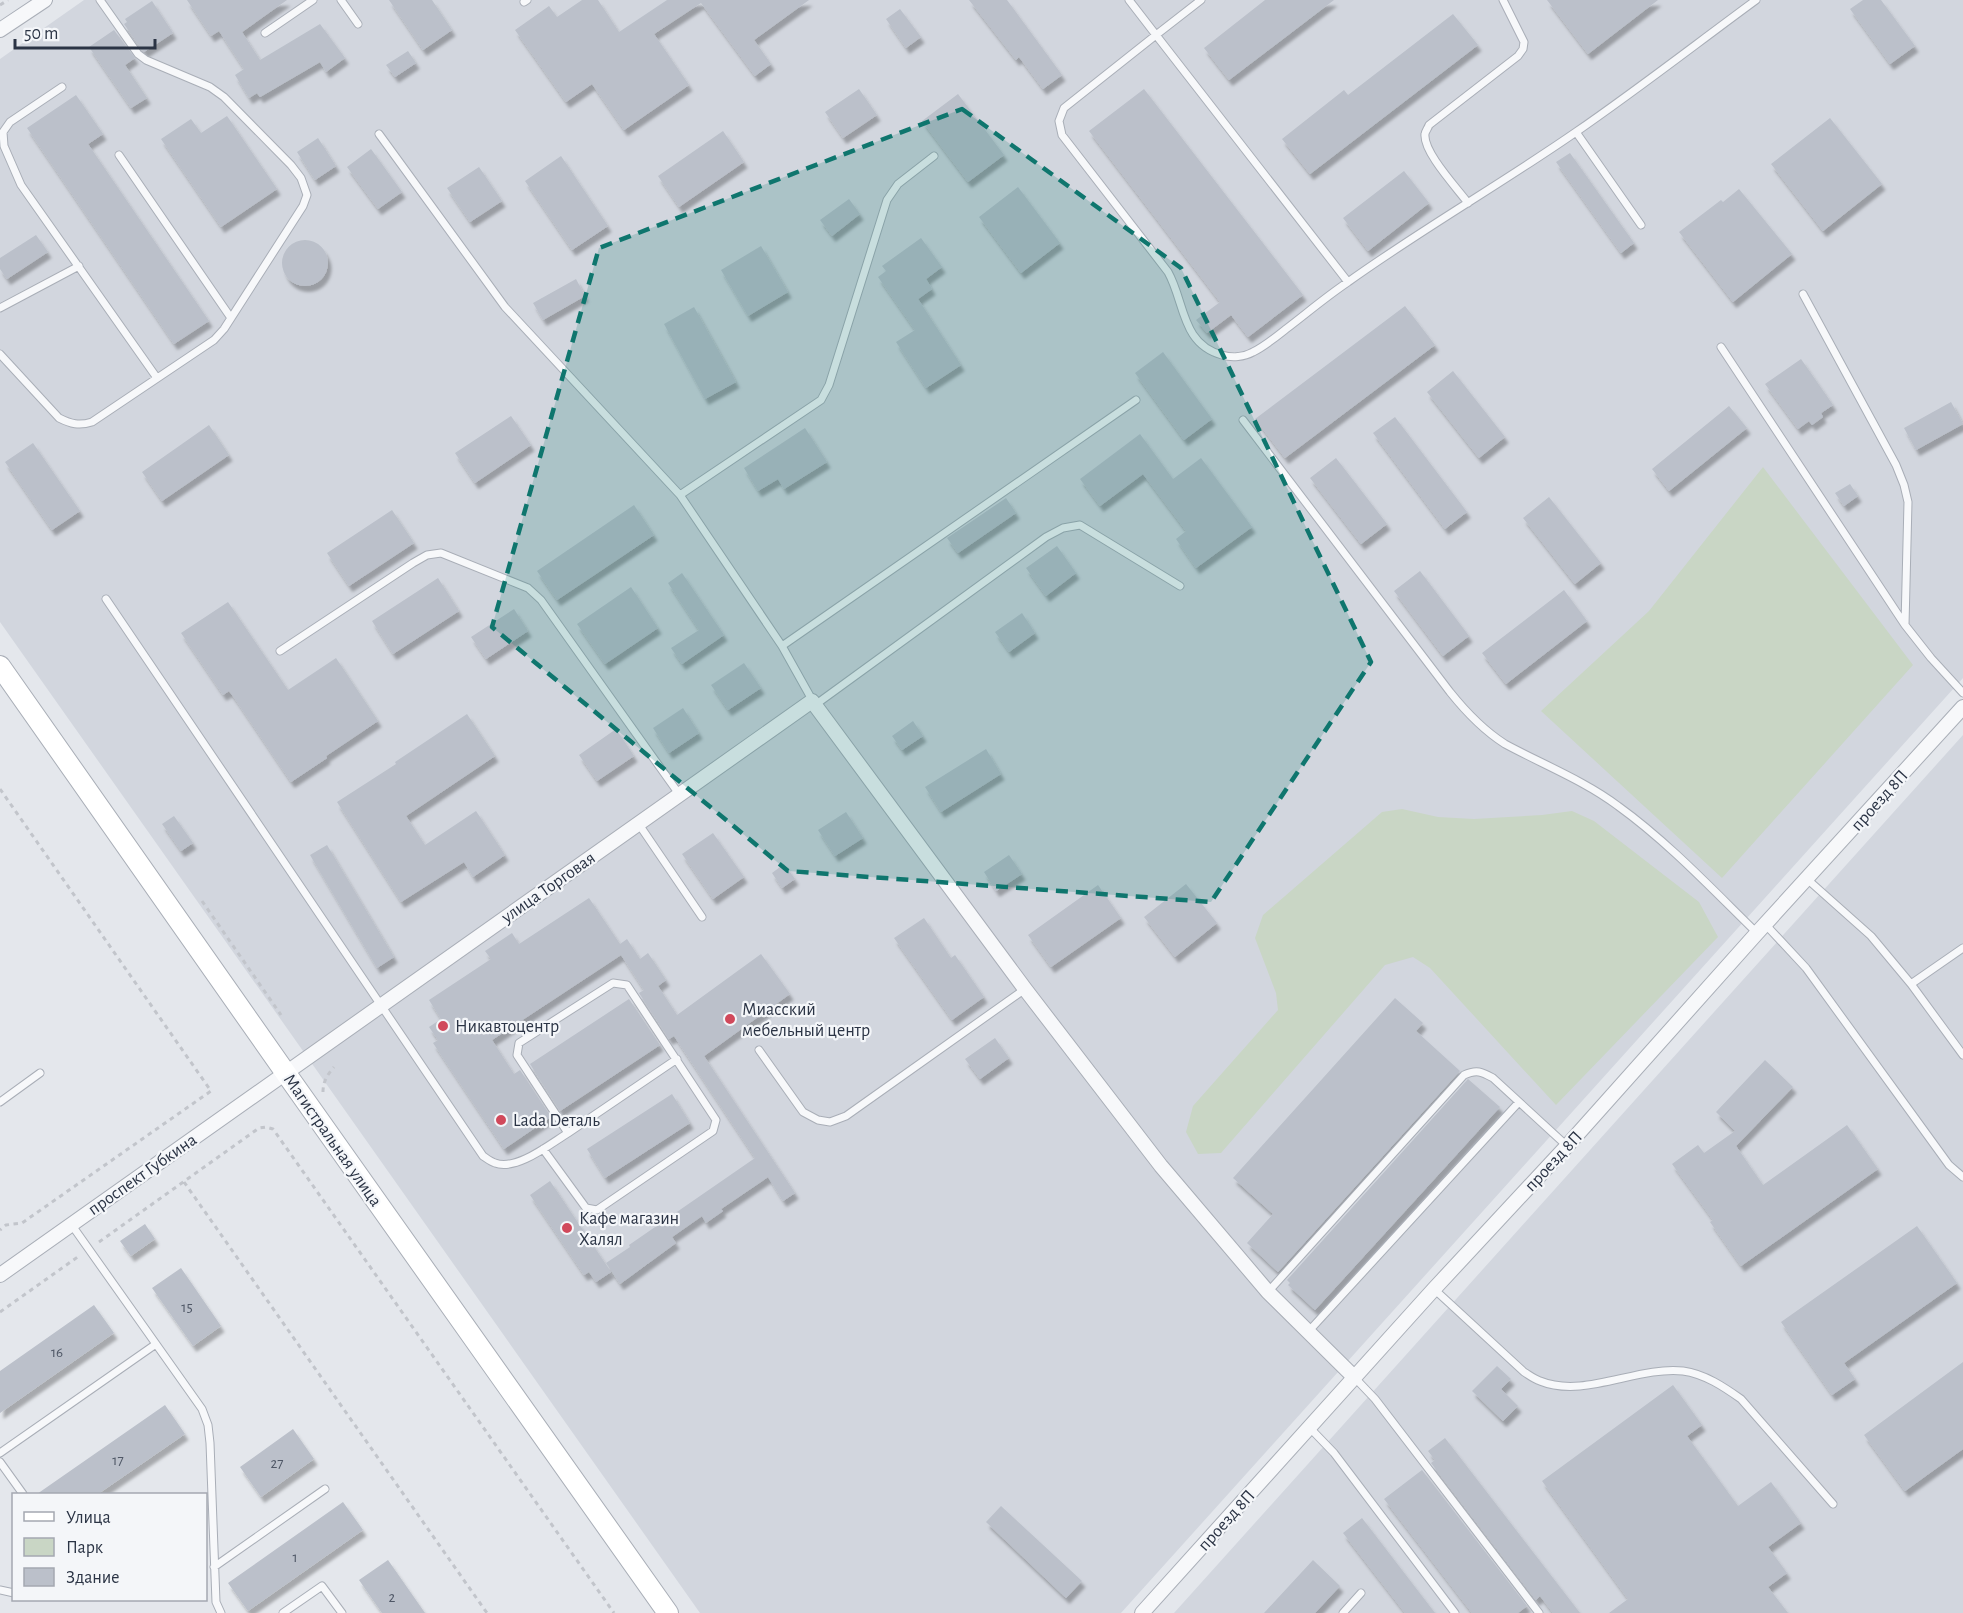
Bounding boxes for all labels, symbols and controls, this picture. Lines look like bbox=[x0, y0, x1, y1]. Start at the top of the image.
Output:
scale bar bbox=[15, 12, 154, 50]
text: 50 m bbox=[24, 25, 58, 43]
street label: проезд 8П bbox=[1848, 767, 1912, 835]
street label: улица Торговая bbox=[498, 849, 599, 927]
place label: Миасский мебельный центр bbox=[742, 1001, 870, 1040]
marker: Миасский мебельный центр bbox=[723, 1012, 737, 1026]
place label: Никавтоцентр bbox=[455, 1018, 559, 1036]
marker: Никавтоцентр bbox=[436, 1019, 450, 1033]
street label: Магистральная улица bbox=[280, 1071, 385, 1210]
place label: Lada Dеталь bbox=[513, 1112, 600, 1130]
marker: Lada Dеталь bbox=[494, 1113, 508, 1127]
street label: проезд 8П bbox=[1522, 1128, 1586, 1195]
street label: проспект Губкина bbox=[84, 1130, 200, 1219]
place label: Кафе магазин Халял bbox=[579, 1210, 679, 1249]
marker: Кафе магазин Халял bbox=[560, 1221, 574, 1235]
house number: 15 bbox=[181, 1300, 193, 1315]
house number: 16 bbox=[51, 1345, 63, 1360]
house number: 17 bbox=[112, 1453, 124, 1468]
house number: 27 bbox=[270, 1456, 284, 1471]
street label: проезд 8П bbox=[1195, 1487, 1259, 1555]
legend bbox=[12, 1493, 207, 1601]
text: Улица bbox=[66, 1509, 111, 1527]
text: Парк bbox=[66, 1539, 104, 1557]
house number: 1 bbox=[292, 1550, 298, 1565]
text: Здание bbox=[66, 1569, 120, 1587]
house number: 2 bbox=[389, 1590, 396, 1605]

